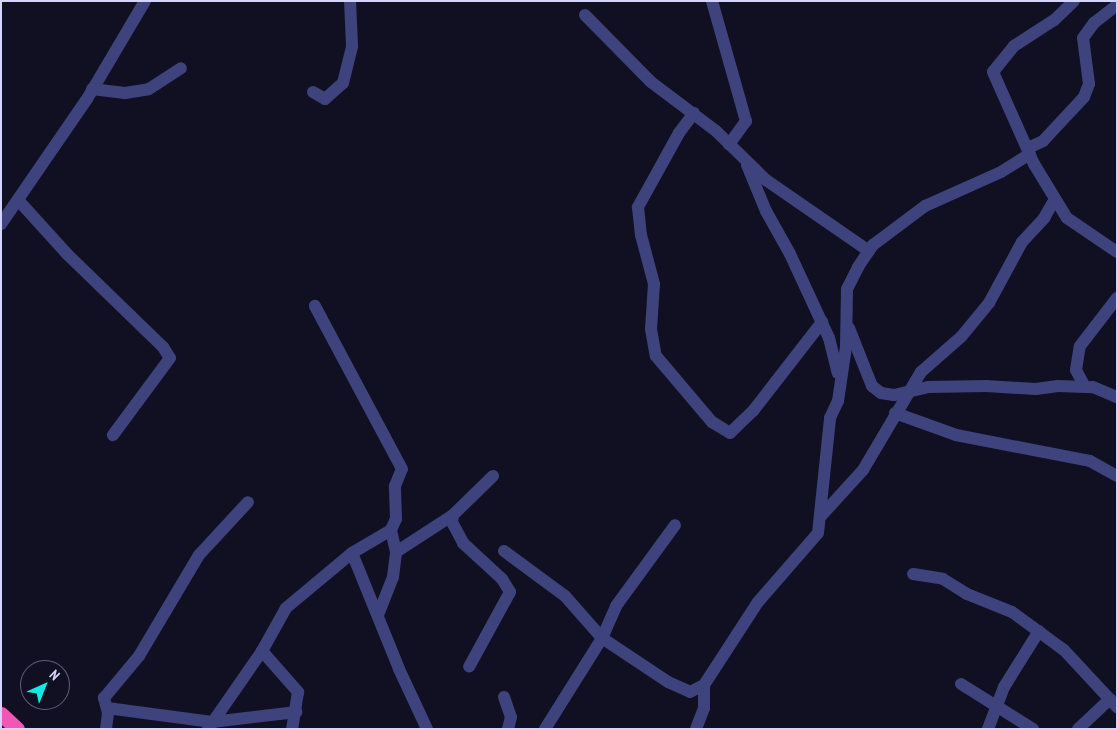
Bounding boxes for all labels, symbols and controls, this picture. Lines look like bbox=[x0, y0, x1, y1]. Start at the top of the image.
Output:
north arrow bbox=[20, 660, 70, 710]
text: N bbox=[46, 666, 64, 684]

